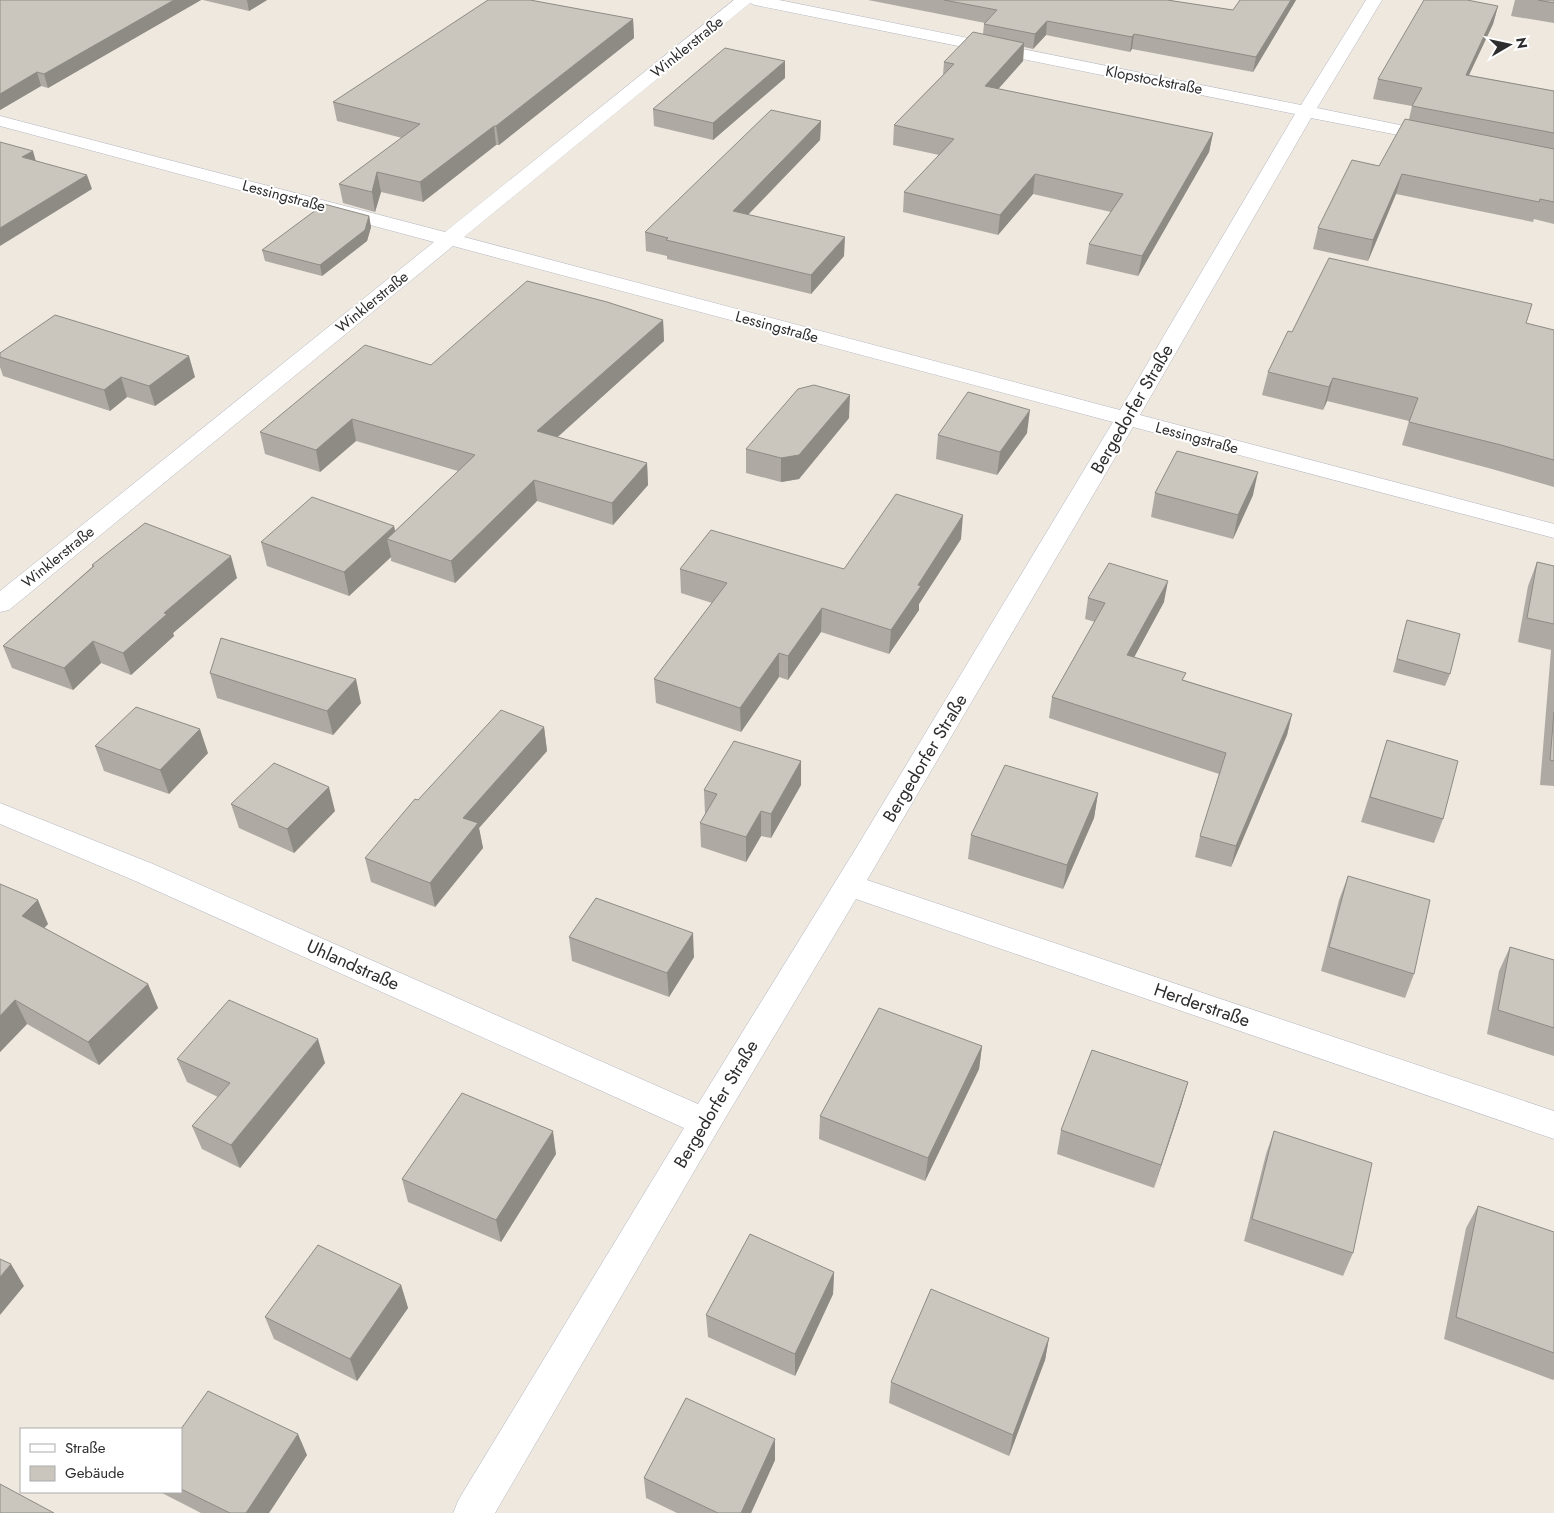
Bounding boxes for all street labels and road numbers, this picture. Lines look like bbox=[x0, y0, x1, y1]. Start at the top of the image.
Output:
street label: Winklerstraße bbox=[646, 11, 728, 83]
street label: Klopstockstraße bbox=[1104, 60, 1205, 100]
street label: Lessingstraße bbox=[240, 174, 328, 218]
street label: Winklerstraße bbox=[331, 266, 413, 338]
street label: Lessingstraße bbox=[733, 305, 821, 349]
street label: Bergedorfer Straße bbox=[1084, 340, 1180, 478]
street label: Lessingstraße bbox=[1153, 416, 1241, 460]
street label: Winklerstraße bbox=[17, 521, 99, 593]
street label: Bergedorfer Straße bbox=[876, 689, 974, 827]
street label: Uhlandstraße bbox=[302, 933, 404, 997]
street label: Herderstraße bbox=[1151, 976, 1253, 1034]
street label: Bergedorfer Straße bbox=[667, 1035, 765, 1173]

